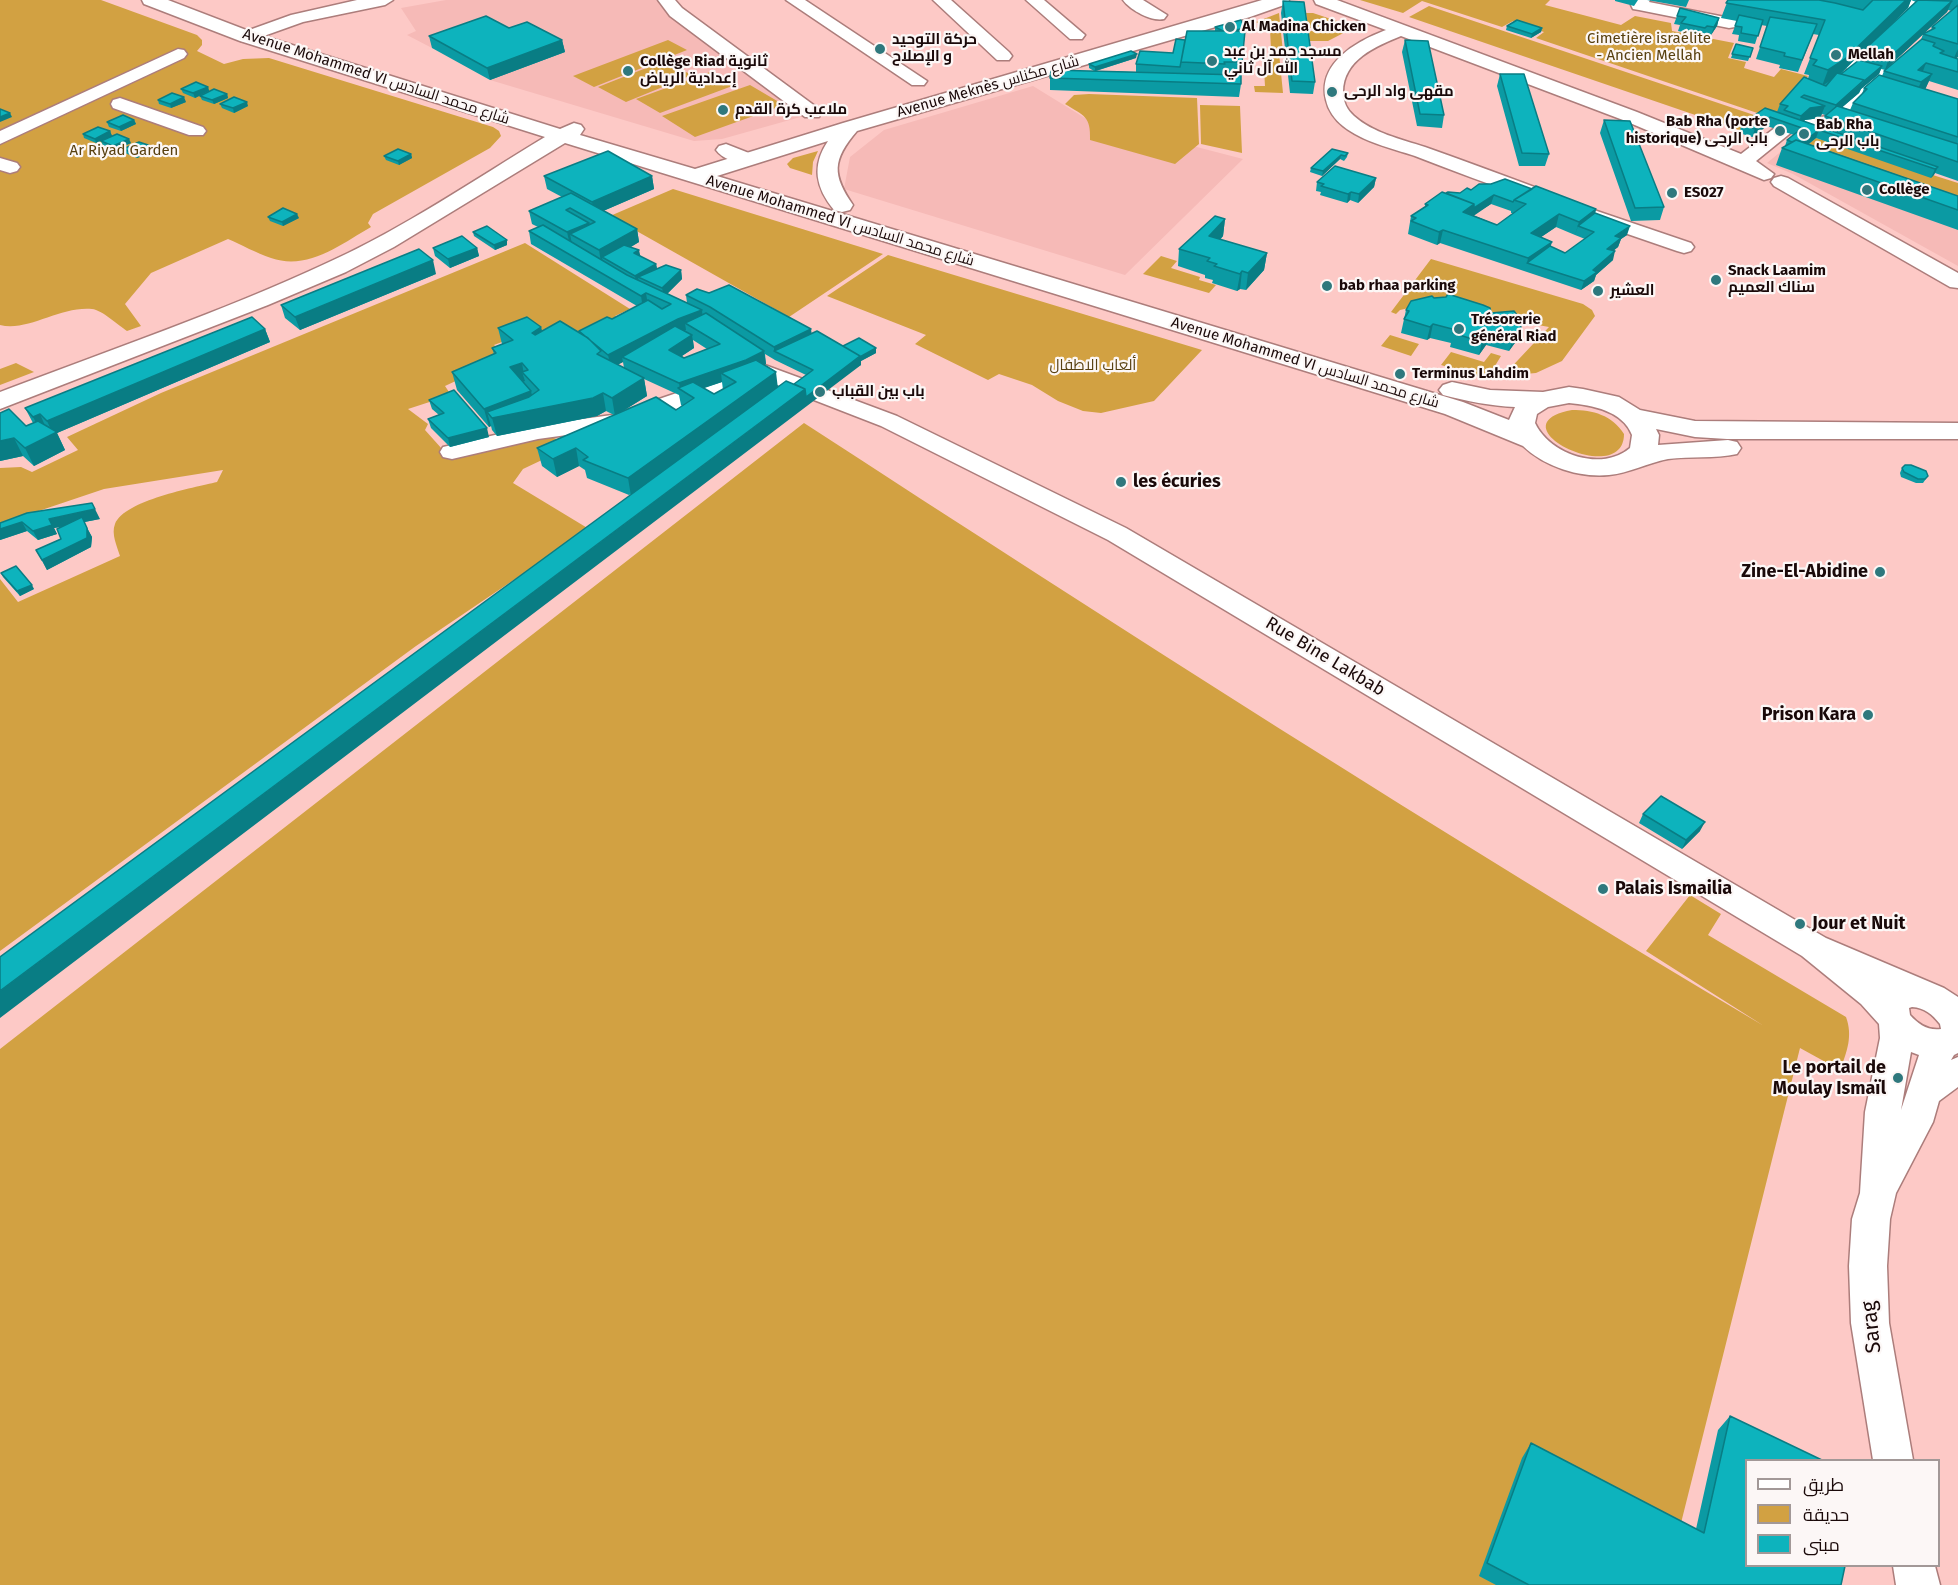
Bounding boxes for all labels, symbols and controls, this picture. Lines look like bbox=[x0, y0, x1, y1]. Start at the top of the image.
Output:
place label: Al Madina Chicken bbox=[1242, 18, 1366, 36]
marker: Al Madina Chicken bbox=[1223, 20, 1237, 34]
street label: Avenue Mohammed VI شارع محمد السادس bbox=[240, 25, 512, 129]
park label: Cimetière israélite - Ancien Mellah bbox=[1587, 30, 1711, 65]
place label: حركة التوحيد و الإصلاح bbox=[892, 31, 977, 66]
marker: حركة التوحيد و الإصلاح bbox=[873, 42, 887, 56]
place label: مسجد حمد بن عبد الله آل ثاني bbox=[1224, 43, 1342, 78]
place label: Mellah bbox=[1848, 46, 1894, 64]
marker: Mellah bbox=[1829, 48, 1843, 62]
street label: Avenue Meknès شارع مكناس bbox=[895, 52, 1081, 122]
place label: Collège Riad ثانوية إعدادية الرياض bbox=[640, 53, 768, 88]
marker: مسجد حمد بن عبد الله آل ثاني bbox=[1205, 54, 1219, 68]
marker: Collège Riad ثانوية إعدادية الرياض bbox=[621, 64, 635, 78]
place label: مقهى واد الرحى bbox=[1344, 83, 1454, 101]
marker: مقهى واد الرحى bbox=[1325, 85, 1339, 99]
place label: ملاعب كرة القدم bbox=[735, 101, 847, 119]
marker: ملاعب كرة القدم bbox=[716, 103, 730, 117]
place label: Bab Rha (porte historique) باب الرحى bbox=[1626, 113, 1768, 148]
place label: Bab Rha باب الرحى bbox=[1816, 116, 1879, 151]
marker: Bab Rha (porte historique) باب الرحى bbox=[1773, 124, 1787, 138]
marker: Bab Rha باب الرحى bbox=[1797, 127, 1811, 141]
park label: Ar Riyad Garden bbox=[70, 142, 178, 160]
street label: Avenue Mohammed VI شارع محمد السادس bbox=[704, 172, 976, 270]
place label: Collège bbox=[1879, 181, 1929, 199]
marker: Collège bbox=[1860, 183, 1874, 197]
place label: ES027 bbox=[1684, 184, 1724, 202]
marker: ES027 bbox=[1665, 186, 1679, 200]
place label: Snack Laamim سناك العميم bbox=[1728, 262, 1826, 297]
marker: Snack Laamim سناك العميم bbox=[1709, 273, 1723, 287]
place label: bab rhaa parking bbox=[1339, 277, 1456, 295]
marker: bab rhaa parking bbox=[1320, 279, 1334, 293]
place label: العشير bbox=[1610, 282, 1655, 300]
marker: العشير bbox=[1591, 284, 1605, 298]
place label: Trésorerie général Riad bbox=[1471, 311, 1556, 346]
street label: Avenue Mohammed VI شارع محمد السادس bbox=[1169, 314, 1441, 412]
marker: Trésorerie général Riad bbox=[1452, 322, 1466, 336]
park label: ألعاب الاطفال bbox=[1050, 357, 1136, 375]
place label: Terminus Lahdim bbox=[1412, 365, 1529, 383]
marker: Terminus Lahdim bbox=[1393, 367, 1407, 381]
place label: باب بين القباب bbox=[832, 383, 925, 401]
marker: باب بين القباب bbox=[813, 385, 827, 399]
place label: les écuries bbox=[1133, 471, 1221, 493]
marker: les écuries bbox=[1114, 475, 1128, 489]
place label: Zine-El-Abidine bbox=[1741, 561, 1868, 583]
marker: Zine-El-Abidine bbox=[1873, 565, 1887, 579]
street label: Rue Bine Lakbab bbox=[1261, 613, 1389, 701]
place label: Prison Kara bbox=[1762, 704, 1856, 726]
marker: Prison Kara bbox=[1861, 708, 1875, 722]
place label: Palais Ismailia bbox=[1615, 878, 1732, 900]
marker: Palais Ismailia bbox=[1596, 882, 1610, 896]
place label: Jour et Nuit bbox=[1812, 913, 1905, 935]
marker: Jour et Nuit bbox=[1793, 917, 1807, 931]
place label: Le portail de Moulay Ismaïl bbox=[1773, 1057, 1886, 1100]
marker: Le portail de Moulay Ismaïl bbox=[1891, 1071, 1905, 1085]
street label: Sarag bbox=[1857, 1300, 1887, 1354]
legend bbox=[1745, 1459, 1940, 1567]
text: طريق bbox=[1803, 1474, 1844, 1496]
text: حديقة bbox=[1803, 1504, 1849, 1526]
text: مبنى bbox=[1803, 1534, 1840, 1556]

